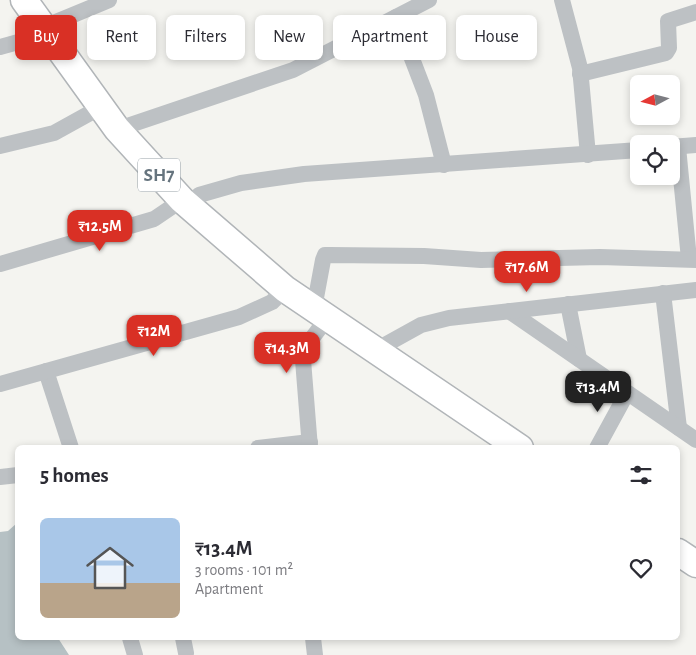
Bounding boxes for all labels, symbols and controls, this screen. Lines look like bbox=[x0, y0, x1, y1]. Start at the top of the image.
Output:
chip: Buy bbox=[15, 15, 77, 60]
chip: Rent bbox=[87, 15, 156, 60]
chip: Filters bbox=[166, 15, 245, 60]
chip: New bbox=[255, 15, 323, 60]
chip: Apartment bbox=[333, 15, 446, 60]
chip: House bbox=[456, 15, 537, 60]
north arrow bbox=[630, 75, 680, 125]
map controls bbox=[630, 75, 680, 185]
button: locate bbox=[630, 135, 680, 185]
road number: SH7 bbox=[138, 158, 180, 192]
pin: ₹12.5M bbox=[59, 210, 141, 252]
text: ₹12.5M bbox=[78, 218, 122, 234]
pin: ₹17.6M bbox=[486, 250, 568, 293]
text: ₹17.6M bbox=[505, 259, 549, 275]
pin: ₹12M bbox=[124, 314, 184, 357]
text: ₹12M bbox=[138, 323, 170, 339]
pin: ₹14.3M bbox=[246, 332, 328, 374]
text: ₹14.3M bbox=[265, 340, 309, 356]
pin: ₹13.4M bbox=[557, 370, 639, 413]
text: ₹13.4M bbox=[576, 379, 620, 395]
icon: filters bbox=[627, 461, 655, 489]
text: 5 homes bbox=[40, 465, 109, 486]
icon: home bbox=[80, 538, 140, 598]
text: ₹13.4M bbox=[195, 538, 253, 559]
icon: heart bbox=[627, 554, 655, 582]
text: 3 rooms · 101 m² bbox=[195, 562, 293, 578]
text: Apartment bbox=[195, 581, 263, 597]

